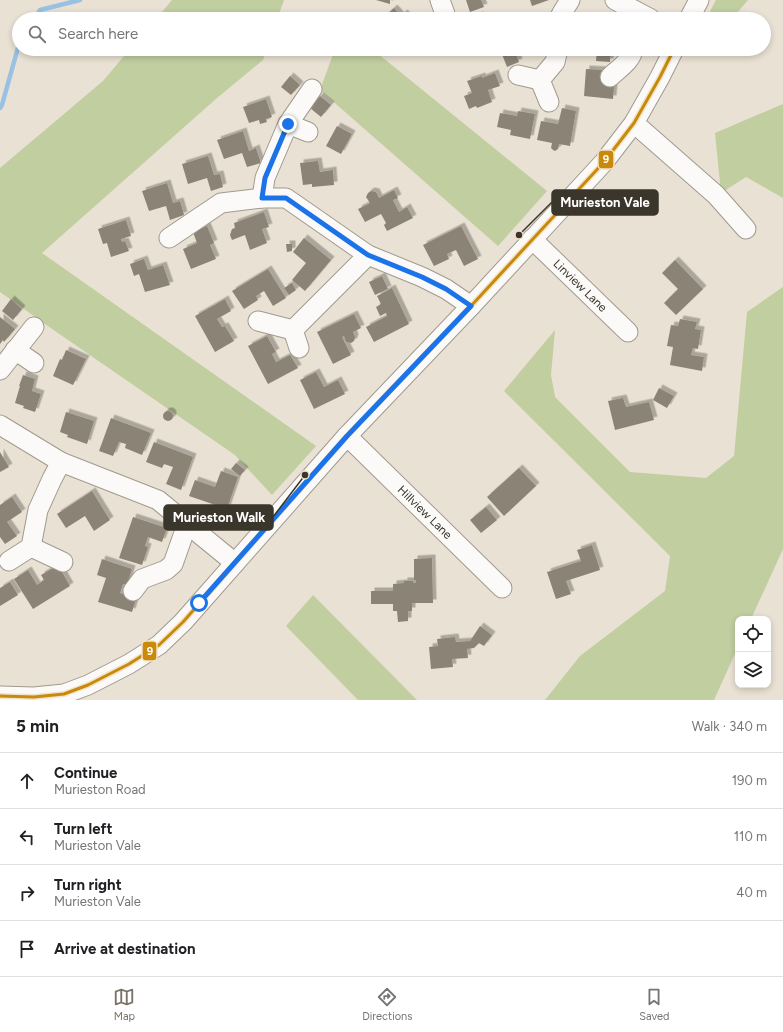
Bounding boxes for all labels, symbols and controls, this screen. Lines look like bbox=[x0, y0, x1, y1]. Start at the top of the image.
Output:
search box bbox=[12, 12, 771, 56]
icon: search bbox=[26, 23, 48, 45]
text: Search here bbox=[58, 25, 138, 43]
route end bbox=[279, 115, 297, 133]
line badge: 9 bbox=[598, 150, 614, 169]
text: 9 bbox=[603, 153, 609, 166]
callout: Murieston Vale bbox=[552, 190, 658, 215]
text: Murieston Vale bbox=[560, 195, 650, 210]
street label: Linview Lane bbox=[550, 257, 610, 315]
street label: Hillview Lane bbox=[395, 483, 455, 542]
callout: Murieston Walk bbox=[164, 505, 273, 530]
text: Murieston Walk bbox=[173, 510, 265, 525]
route start bbox=[190, 594, 208, 612]
map controls bbox=[735, 616, 771, 688]
button: locate bbox=[735, 616, 771, 652]
line badge: 9 bbox=[142, 641, 157, 661]
text: 9 bbox=[147, 645, 153, 658]
button: layers bbox=[735, 652, 771, 688]
text: 5 min bbox=[16, 716, 59, 736]
text: Walk · 340 m bbox=[692, 719, 767, 734]
text: Continue bbox=[54, 764, 117, 782]
icon: ahead bbox=[16, 770, 38, 792]
text: 190 m bbox=[732, 773, 767, 788]
text: Murieston Road bbox=[54, 782, 146, 797]
text: Turn left bbox=[54, 820, 112, 838]
icon: left bbox=[16, 826, 38, 848]
text: 110 m bbox=[734, 829, 767, 844]
text: Murieston Vale bbox=[54, 838, 141, 853]
text: Turn right bbox=[54, 876, 122, 894]
icon: right bbox=[16, 882, 38, 904]
text: 40 m bbox=[736, 885, 767, 900]
text: Murieston Vale bbox=[54, 894, 141, 909]
icon: arrive bbox=[16, 938, 38, 960]
text: Arrive at destination bbox=[54, 940, 195, 958]
tab: Map bbox=[113, 986, 135, 1023]
tab: Directions bbox=[362, 986, 412, 1023]
tab: Saved bbox=[639, 986, 670, 1023]

